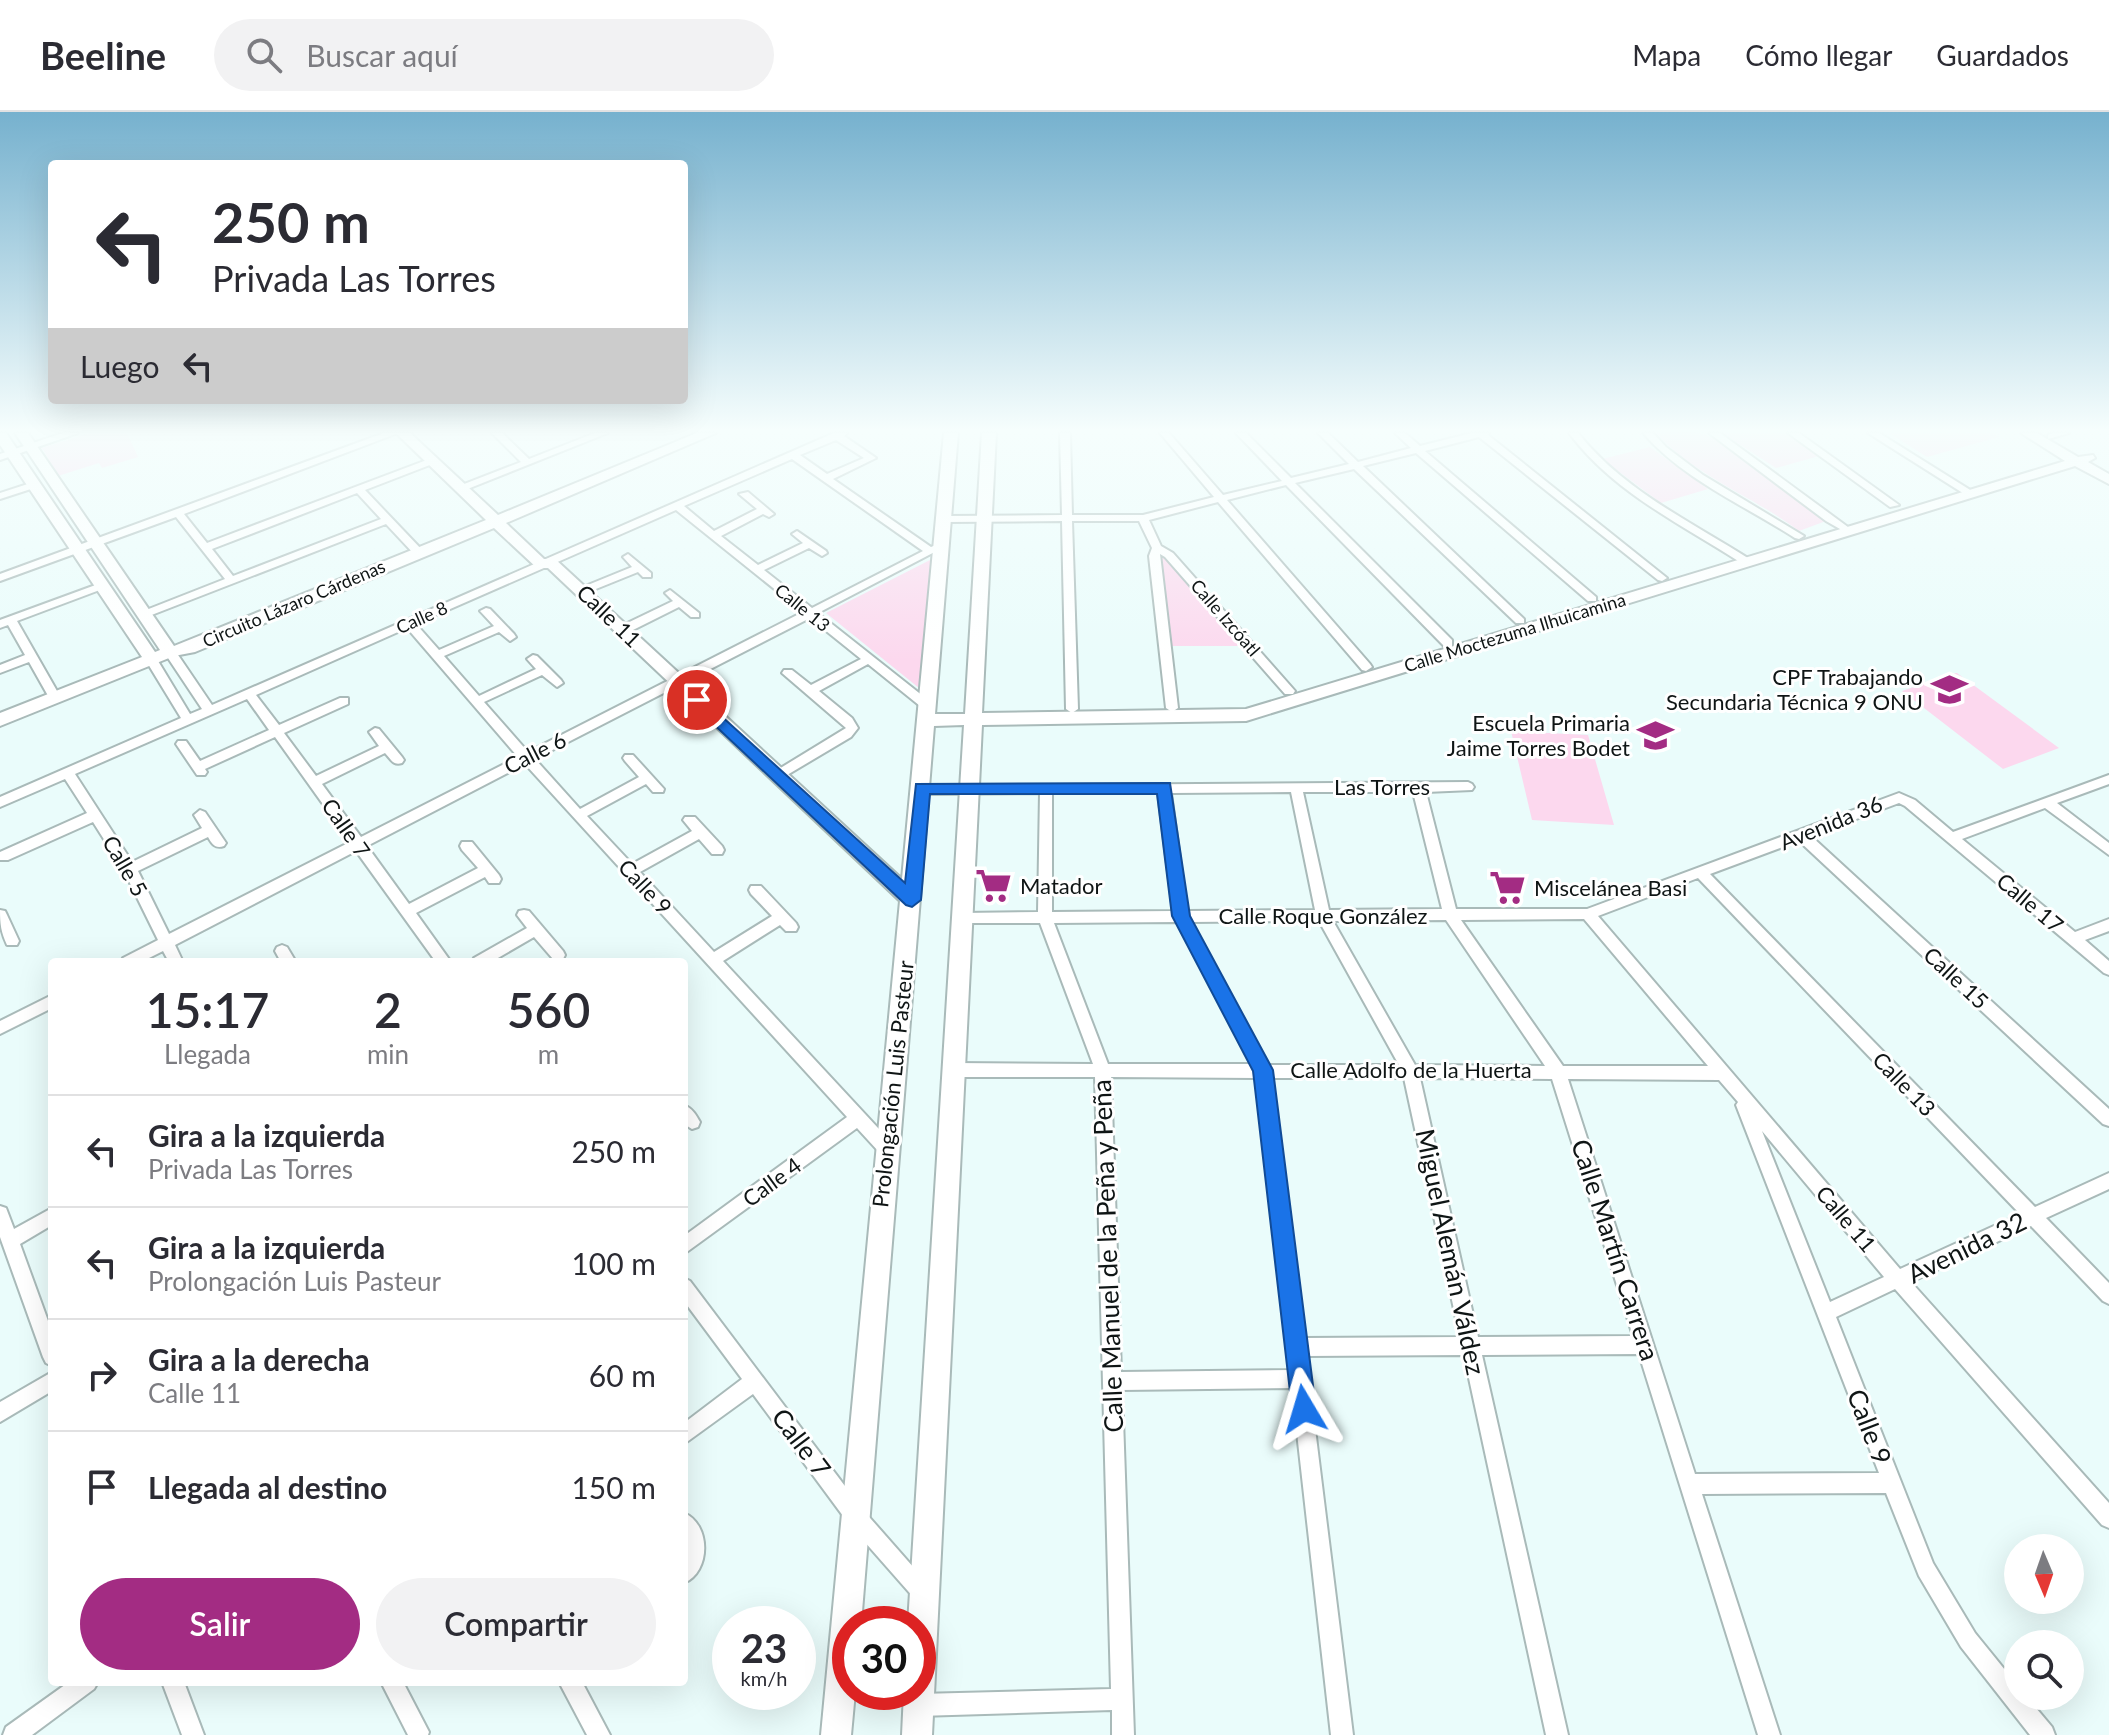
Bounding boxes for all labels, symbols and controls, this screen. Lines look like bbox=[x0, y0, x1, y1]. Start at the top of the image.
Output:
search box bbox=[214, 19, 774, 91]
text: Beeline bbox=[40, 32, 166, 78]
icon: search bbox=[242, 33, 286, 77]
text: Buscar aquí bbox=[306, 37, 458, 73]
text: Mapa bbox=[1632, 38, 1701, 72]
text: Cómo llegar bbox=[1745, 38, 1892, 72]
text: Guardados bbox=[1936, 38, 2069, 72]
text: 250 m bbox=[212, 188, 370, 255]
icon: left bbox=[80, 192, 184, 296]
text: Privada Las Torres bbox=[212, 256, 496, 300]
icon: left bbox=[176, 344, 220, 388]
text: Luego bbox=[80, 348, 160, 384]
street label: Circuito Lázaro Cárdenas bbox=[199, 554, 389, 652]
street label: Calle Izcóatl bbox=[1186, 574, 1265, 660]
street label: Calle 13 bbox=[771, 578, 835, 636]
street label: Calle 11 bbox=[572, 579, 647, 653]
street label: Calle Moctezuma Ilhuicamina bbox=[1401, 588, 1628, 676]
street label: Calle 8 bbox=[392, 596, 451, 638]
place label: CPF Trabajando Secundaria Técnica 9 ONU bbox=[1666, 663, 1923, 715]
pin bbox=[663, 666, 731, 734]
school or university icon: CPF Trabajando Secundaria Técnica 9 ONU bbox=[1930, 671, 1968, 709]
icon: arrive bbox=[675, 678, 719, 722]
place label: Escuela Primaria Jaime Torres Bodet bbox=[1447, 709, 1630, 761]
school or university icon: Escuela Primaria Jaime Torres Bodet bbox=[1637, 717, 1675, 755]
street label: Calle 6 bbox=[499, 726, 570, 780]
street label: Las Torres bbox=[1334, 773, 1430, 800]
street label: Avenida 36 bbox=[1775, 790, 1886, 855]
street label: Calle 7 bbox=[316, 793, 376, 863]
street label: Calle 5 bbox=[97, 830, 154, 901]
street label: Calle 9 bbox=[613, 853, 678, 920]
supermarket icon: Matador bbox=[975, 867, 1013, 905]
street label: Calle 17 bbox=[1991, 867, 2069, 938]
supermarket icon: Miscelánea Basi bbox=[1489, 869, 1527, 907]
place label: Matador bbox=[1020, 872, 1103, 899]
place label: Miscelánea Basi bbox=[1534, 874, 1687, 901]
street label: Calle Roque González bbox=[1219, 902, 1428, 929]
street label: Calle 15 bbox=[1918, 941, 1994, 1014]
street label: Prolongación Luis Pasteur bbox=[866, 959, 919, 1209]
text: 15:17 bbox=[146, 981, 269, 1038]
text: 2 bbox=[374, 981, 402, 1038]
text: 560 bbox=[507, 981, 590, 1038]
text: Llegada bbox=[164, 1038, 251, 1070]
text: min bbox=[367, 1038, 409, 1070]
text: m bbox=[538, 1038, 559, 1070]
street label: Calle 13 bbox=[1867, 1046, 1941, 1121]
street label: Calle Adolfo de la Huerta bbox=[1290, 1056, 1532, 1083]
street label: Calle Manuel de la Peña y Peña bbox=[1085, 1079, 1129, 1433]
text: Gira a la izquierda bbox=[148, 1117, 385, 1153]
street label: Miguel Alemán Váldez bbox=[1409, 1126, 1493, 1378]
icon: left bbox=[80, 1129, 124, 1173]
text: 250 m bbox=[571, 1133, 656, 1169]
street label: Calle Martín Carrera bbox=[1565, 1135, 1667, 1364]
street label: Calle 4 bbox=[737, 1151, 807, 1212]
text: Privada Las Torres bbox=[148, 1153, 353, 1185]
street label: Calle 11 bbox=[1811, 1180, 1882, 1258]
street label: Avenida 32 bbox=[1902, 1205, 2031, 1290]
text: Gira a la izquierda bbox=[148, 1229, 385, 1265]
icon: left bbox=[80, 1241, 124, 1285]
text: 100 m bbox=[571, 1245, 656, 1281]
text: Prolongación Luis Pasteur bbox=[148, 1265, 441, 1297]
text: Gira a la derecha bbox=[148, 1341, 370, 1377]
icon: right bbox=[80, 1353, 124, 1397]
text: 60 m bbox=[589, 1357, 656, 1393]
position arrow bbox=[1262, 1367, 1346, 1451]
text: Calle 11 bbox=[148, 1377, 241, 1409]
street label: Calle 9 bbox=[1841, 1384, 1899, 1469]
street label: Calle 7 bbox=[766, 1402, 838, 1483]
icon: arrive bbox=[80, 1465, 124, 1509]
text: Llegada al destino bbox=[148, 1469, 387, 1505]
text: 150 m bbox=[571, 1469, 656, 1505]
north arrow bbox=[2004, 1534, 2084, 1614]
map controls bbox=[2004, 1534, 2084, 1710]
button: Salir bbox=[80, 1578, 360, 1670]
button: Compartir bbox=[376, 1578, 656, 1670]
speed limit sign: 30 bbox=[832, 1606, 936, 1710]
text: 23 bbox=[741, 1624, 787, 1672]
button: search bbox=[2004, 1630, 2084, 1710]
text: km/h bbox=[741, 1666, 787, 1690]

